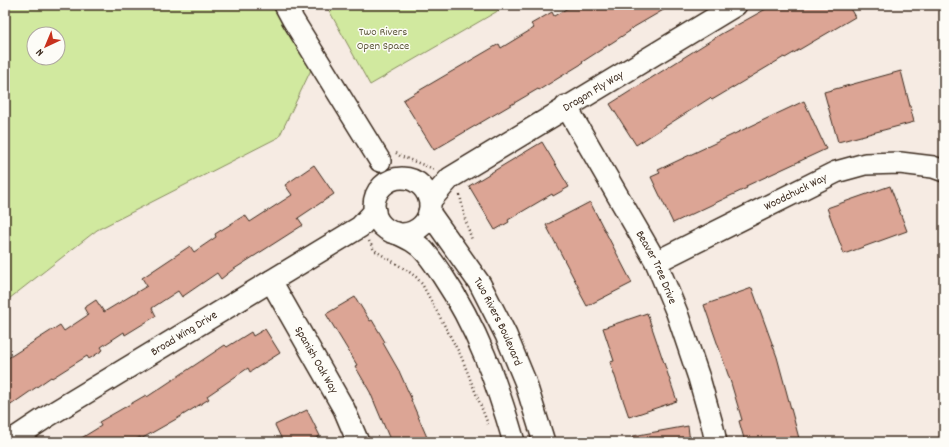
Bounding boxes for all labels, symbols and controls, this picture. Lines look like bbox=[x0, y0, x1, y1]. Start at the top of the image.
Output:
park label: Two Rivers Open Space bbox=[357, 24, 409, 55]
north arrow bbox=[26, 26, 66, 66]
text: N bbox=[33, 44, 48, 59]
street label: Dragon Fly Way bbox=[560, 66, 628, 116]
street label: Woodchuck Way bbox=[761, 169, 831, 215]
street label: Beaver Tree Drive bbox=[631, 227, 681, 307]
street label: Two Rivers Boulevard bbox=[469, 274, 526, 368]
street label: Broad Wing Drive bbox=[147, 307, 221, 360]
street label: Spanish Oak Way bbox=[290, 323, 343, 398]

